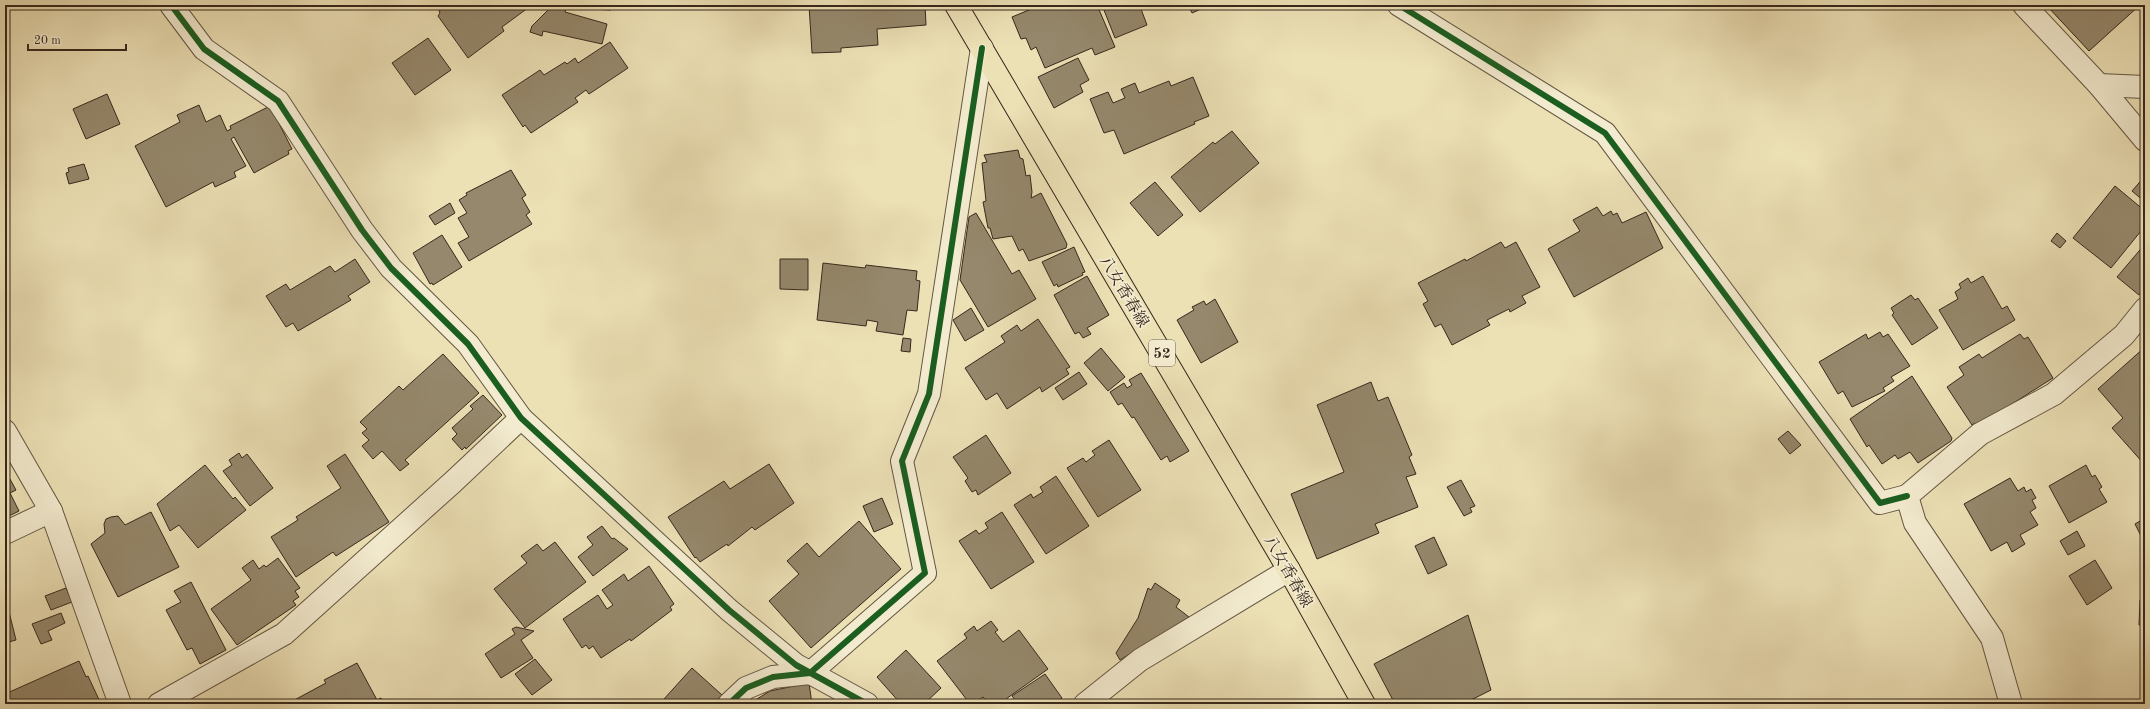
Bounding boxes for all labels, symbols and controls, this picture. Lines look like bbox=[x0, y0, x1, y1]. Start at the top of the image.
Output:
scale bar bbox=[28, 26, 126, 52]
text: 20 m bbox=[34, 35, 61, 47]
street label: 八女香春線 bbox=[1096, 253, 1152, 330]
road number: 52 bbox=[1149, 340, 1175, 366]
street label: 八女香春線 bbox=[1260, 532, 1316, 611]

